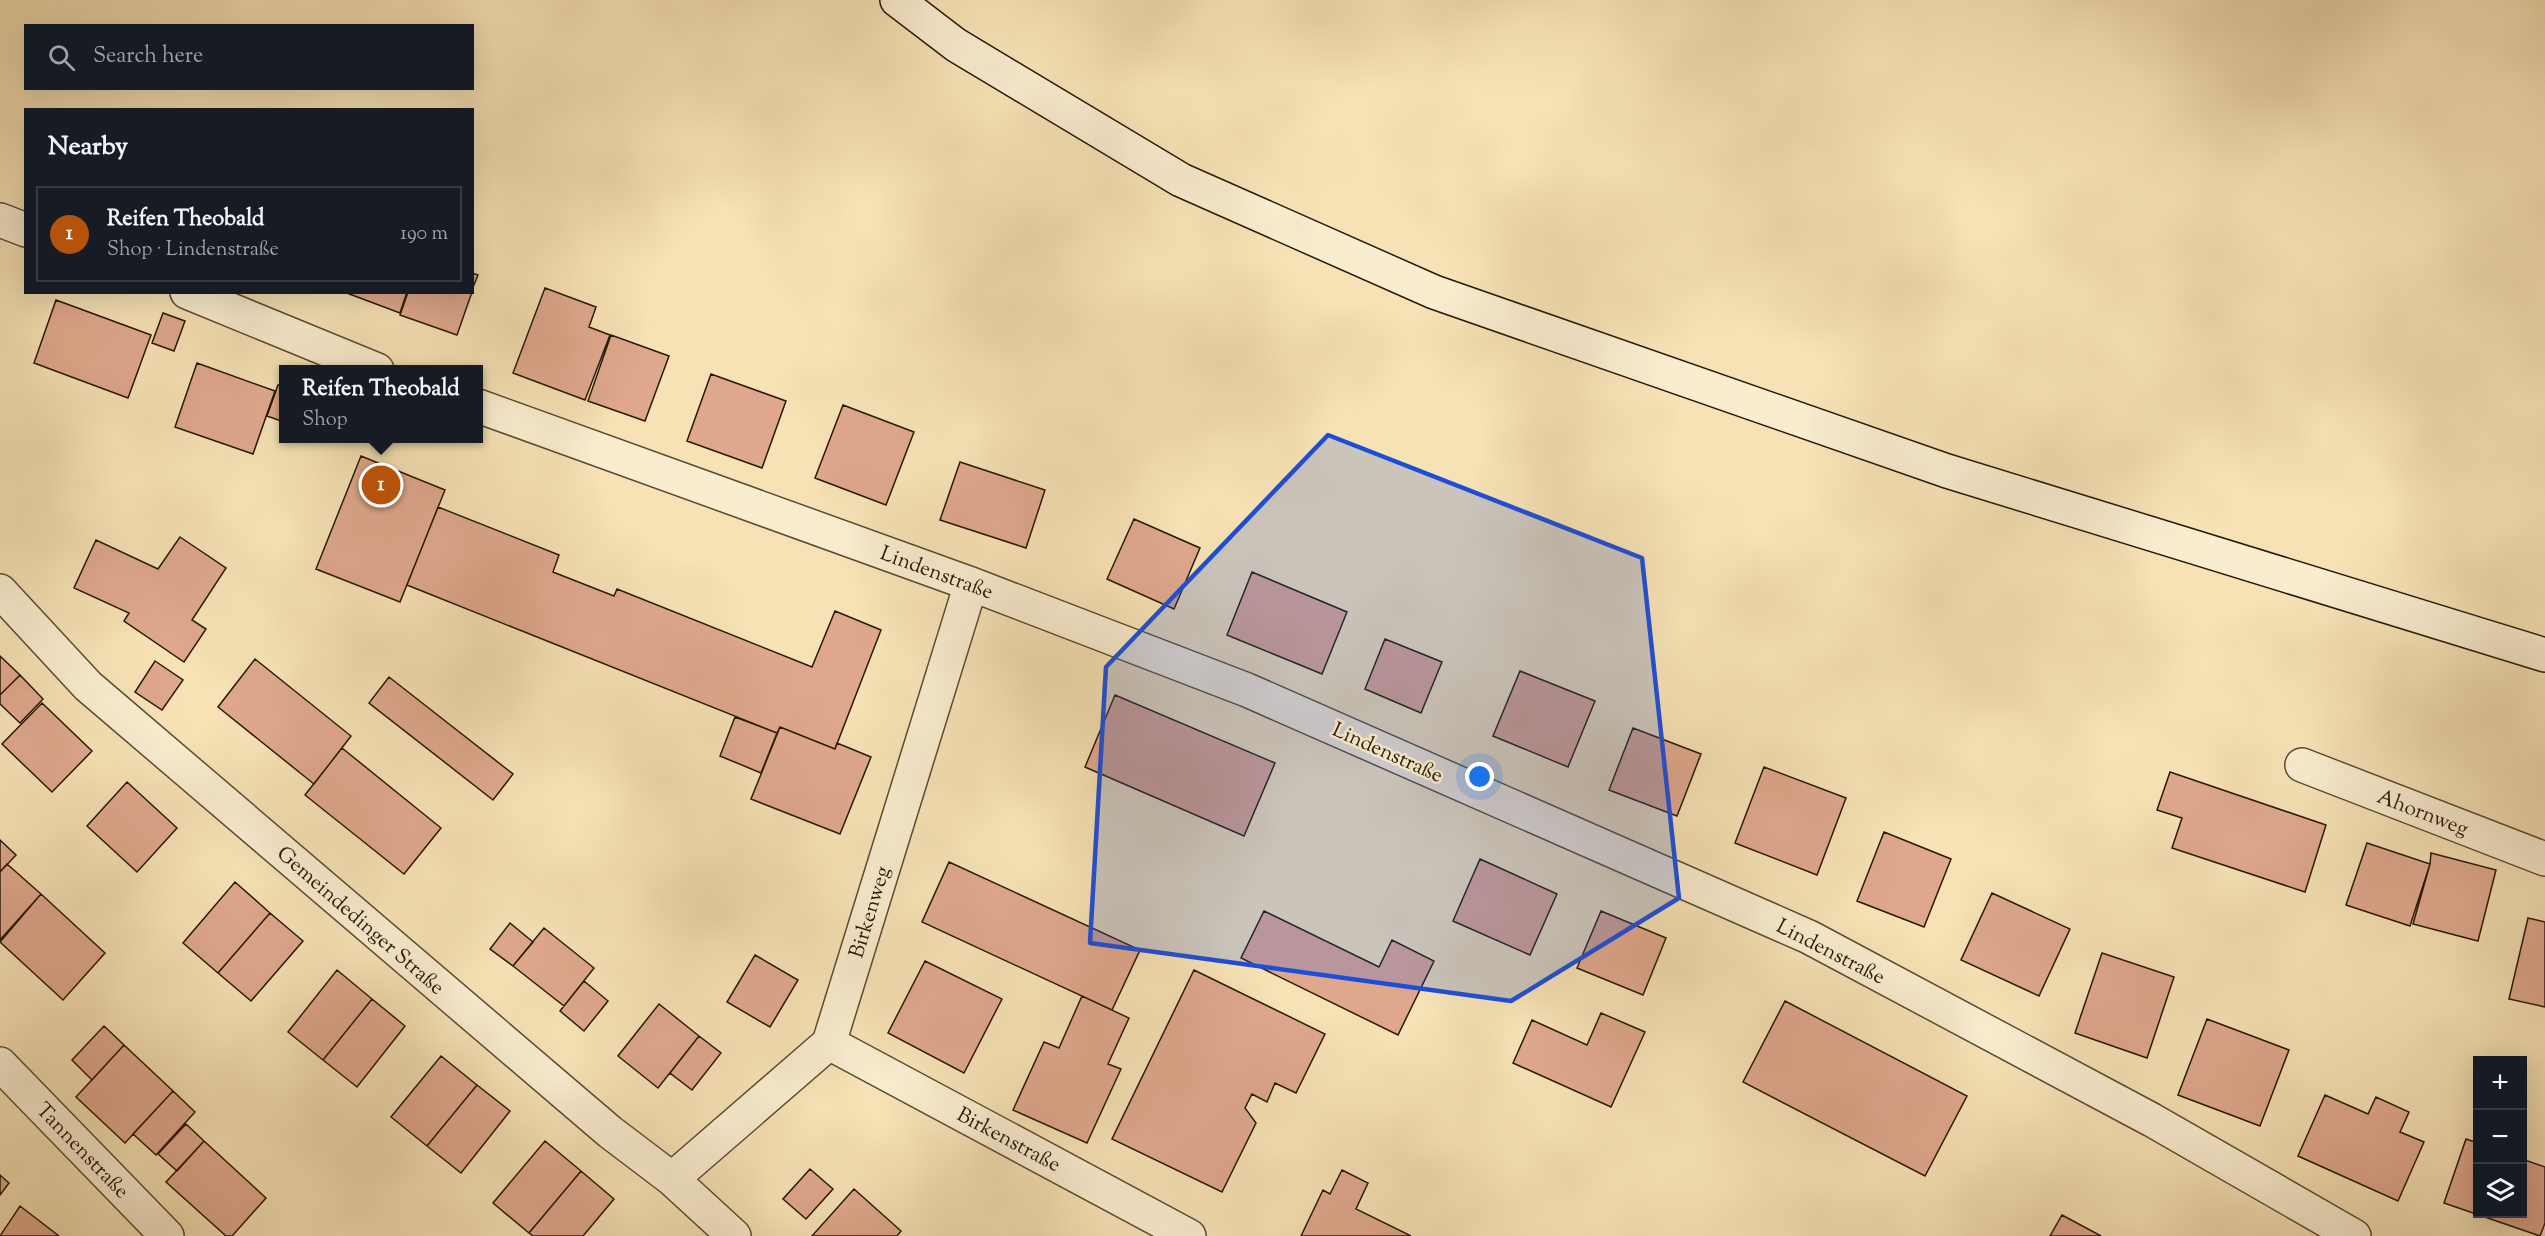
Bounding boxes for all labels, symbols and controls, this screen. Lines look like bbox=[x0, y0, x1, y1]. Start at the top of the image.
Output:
search box bbox=[24, 24, 474, 90]
icon: search bbox=[45, 41, 78, 74]
text: Search here bbox=[93, 41, 203, 73]
text: Nearby bbox=[48, 129, 128, 166]
text: Reifen Theobald bbox=[107, 204, 265, 236]
text: 1 bbox=[66, 220, 73, 249]
text: 190 m bbox=[400, 220, 448, 249]
text: Shop · Lindenstraße bbox=[107, 236, 279, 265]
popup bbox=[279, 365, 483, 443]
text: Reifen Theobald bbox=[302, 374, 460, 406]
text: Shop bbox=[302, 406, 348, 435]
pin: 1 bbox=[362, 462, 400, 508]
street label: Lindenstraße bbox=[875, 540, 997, 608]
street label: Lindenstraße bbox=[1327, 716, 1447, 792]
your location bbox=[1465, 762, 1494, 791]
street label: Ahornweg bbox=[2372, 783, 2472, 845]
street label: Gemeindedinger Straße bbox=[269, 840, 450, 1003]
street label: Birkenweg bbox=[843, 863, 899, 962]
street label: Lindenstraße bbox=[1770, 913, 1890, 993]
map controls bbox=[2473, 1056, 2527, 1218]
button: + bbox=[2473, 1056, 2527, 1110]
street label: Tannenstraße bbox=[28, 1097, 135, 1206]
street label: Birkenstraße bbox=[951, 1101, 1065, 1181]
button: − bbox=[2473, 1110, 2527, 1164]
button: layers bbox=[2473, 1164, 2527, 1218]

